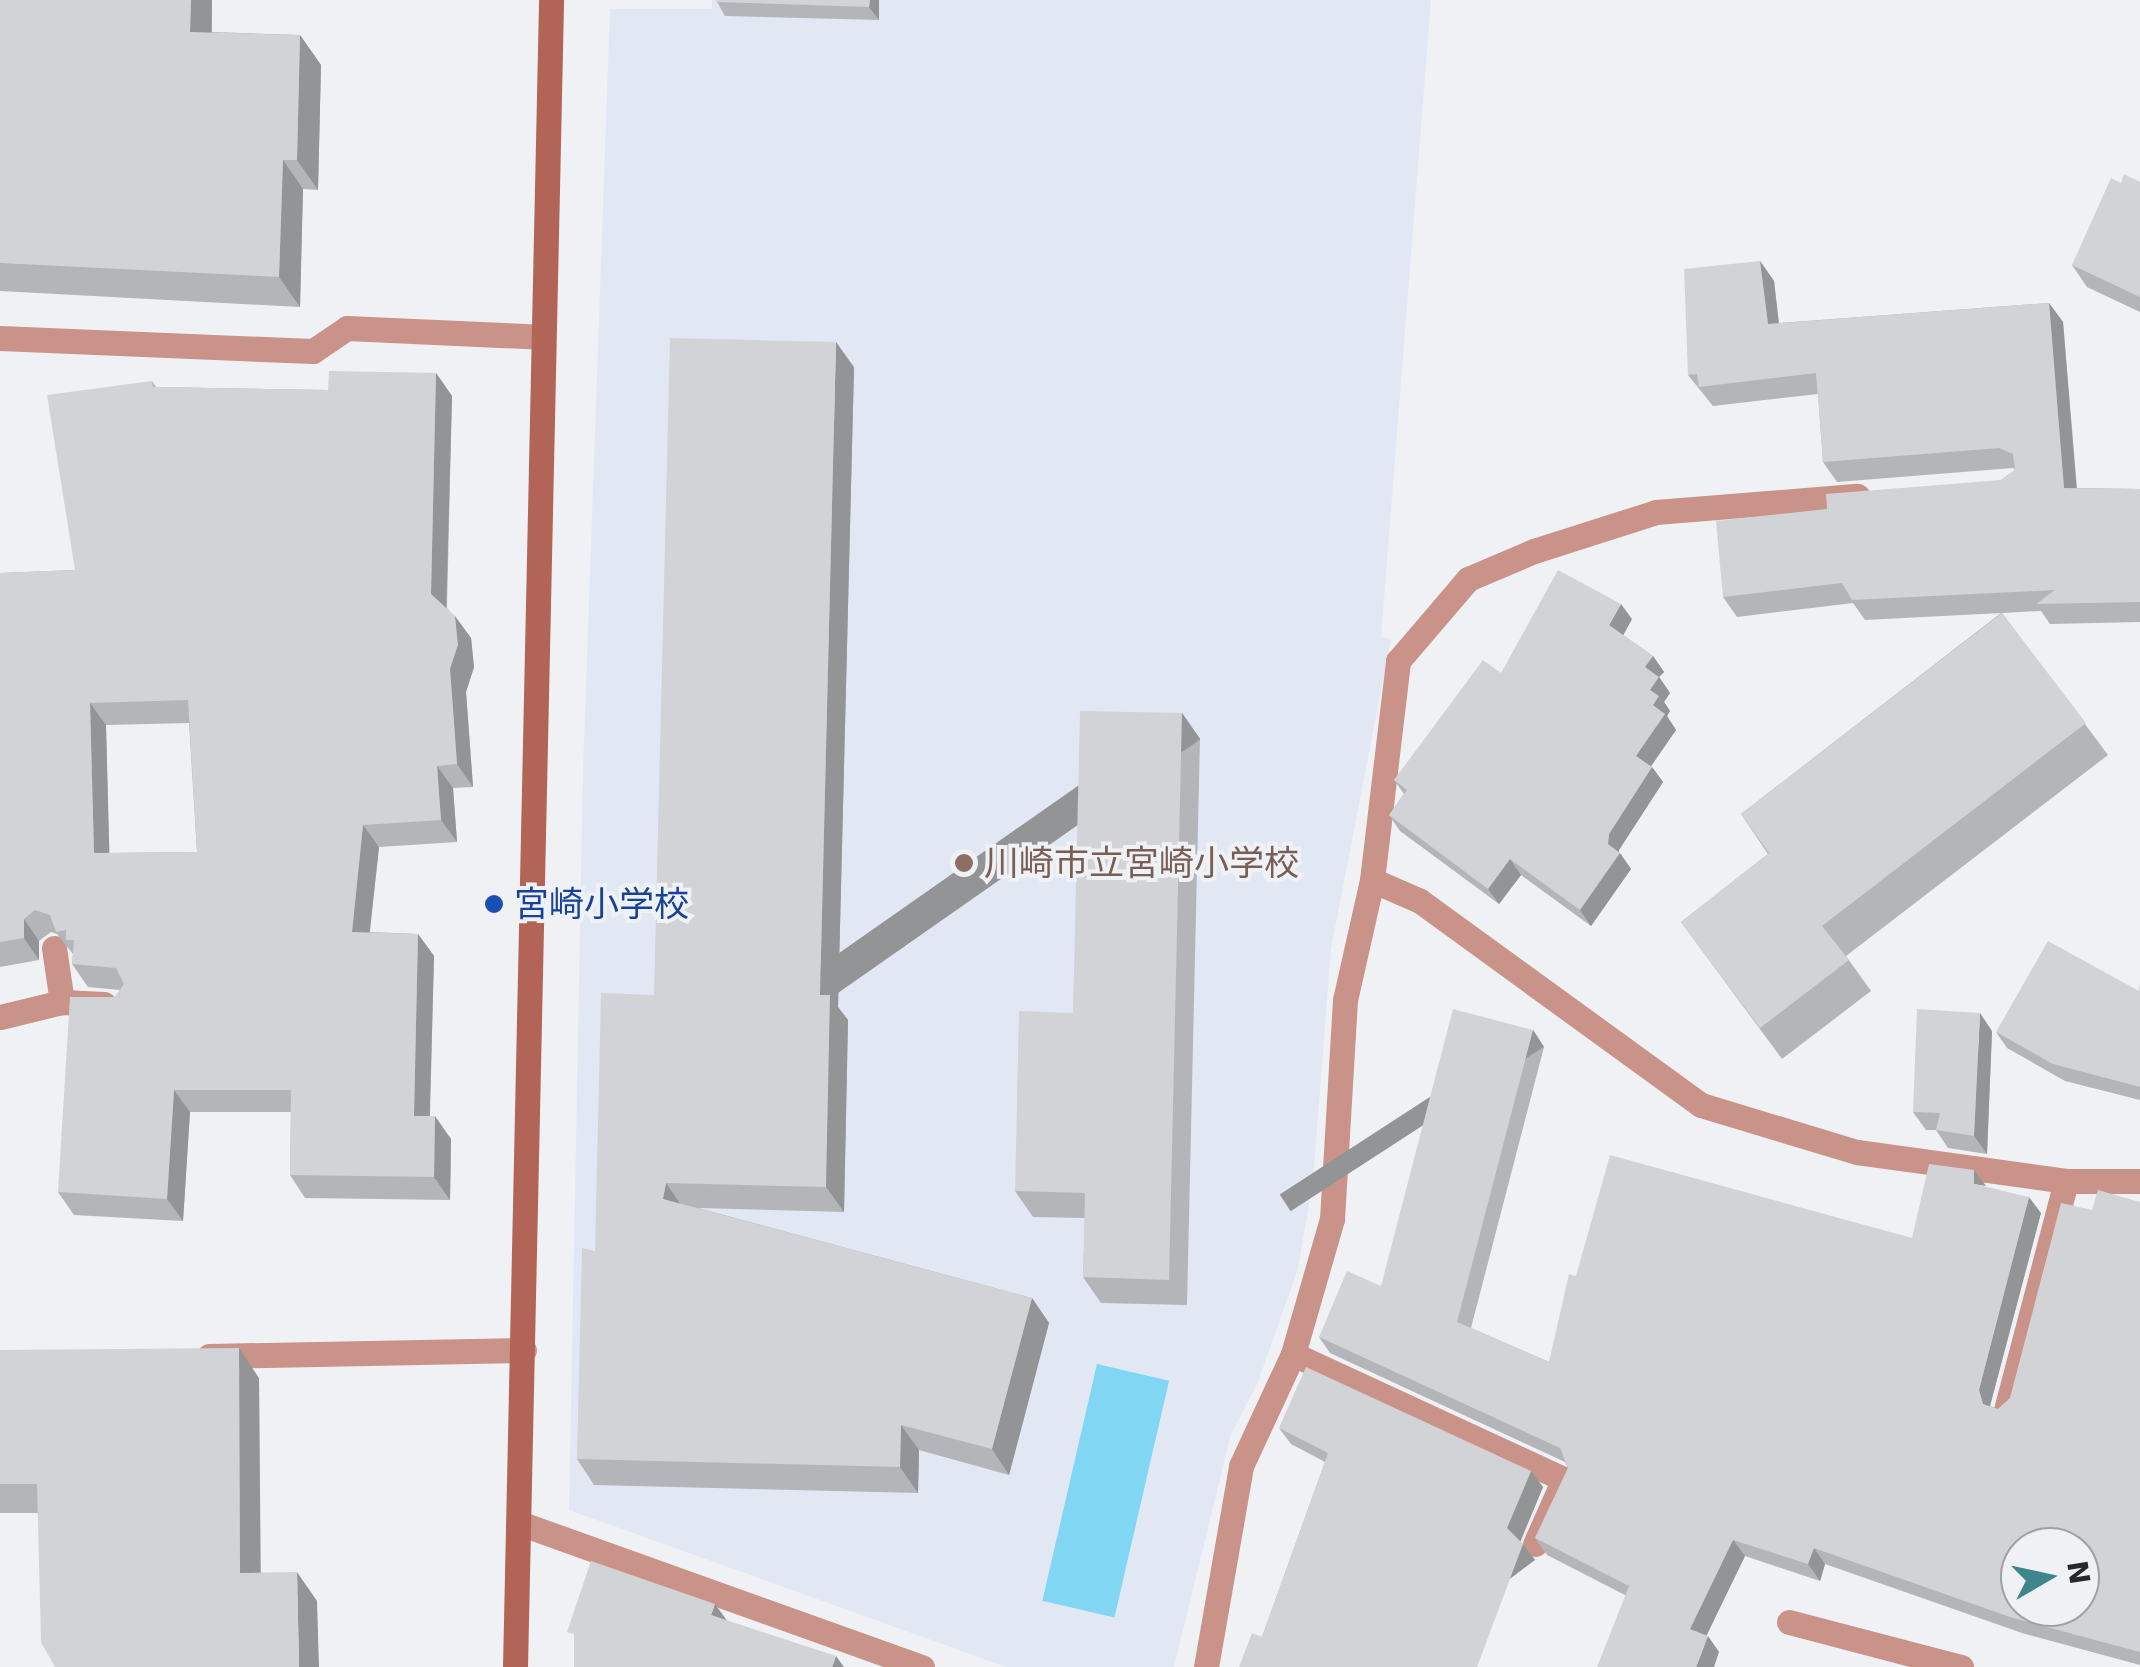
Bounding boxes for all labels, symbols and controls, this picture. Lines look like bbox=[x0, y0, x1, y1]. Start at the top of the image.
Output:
place label: 川崎市立宮崎小学校 bbox=[984, 842, 1299, 884]
marker: 川崎市立宮崎小学校 bbox=[953, 852, 975, 874]
place label: 宮崎小学校 bbox=[514, 883, 689, 925]
marker: 宮崎小学校 bbox=[483, 893, 505, 915]
north arrow bbox=[2000, 1527, 2100, 1627]
text: N bbox=[2060, 1558, 2096, 1587]

